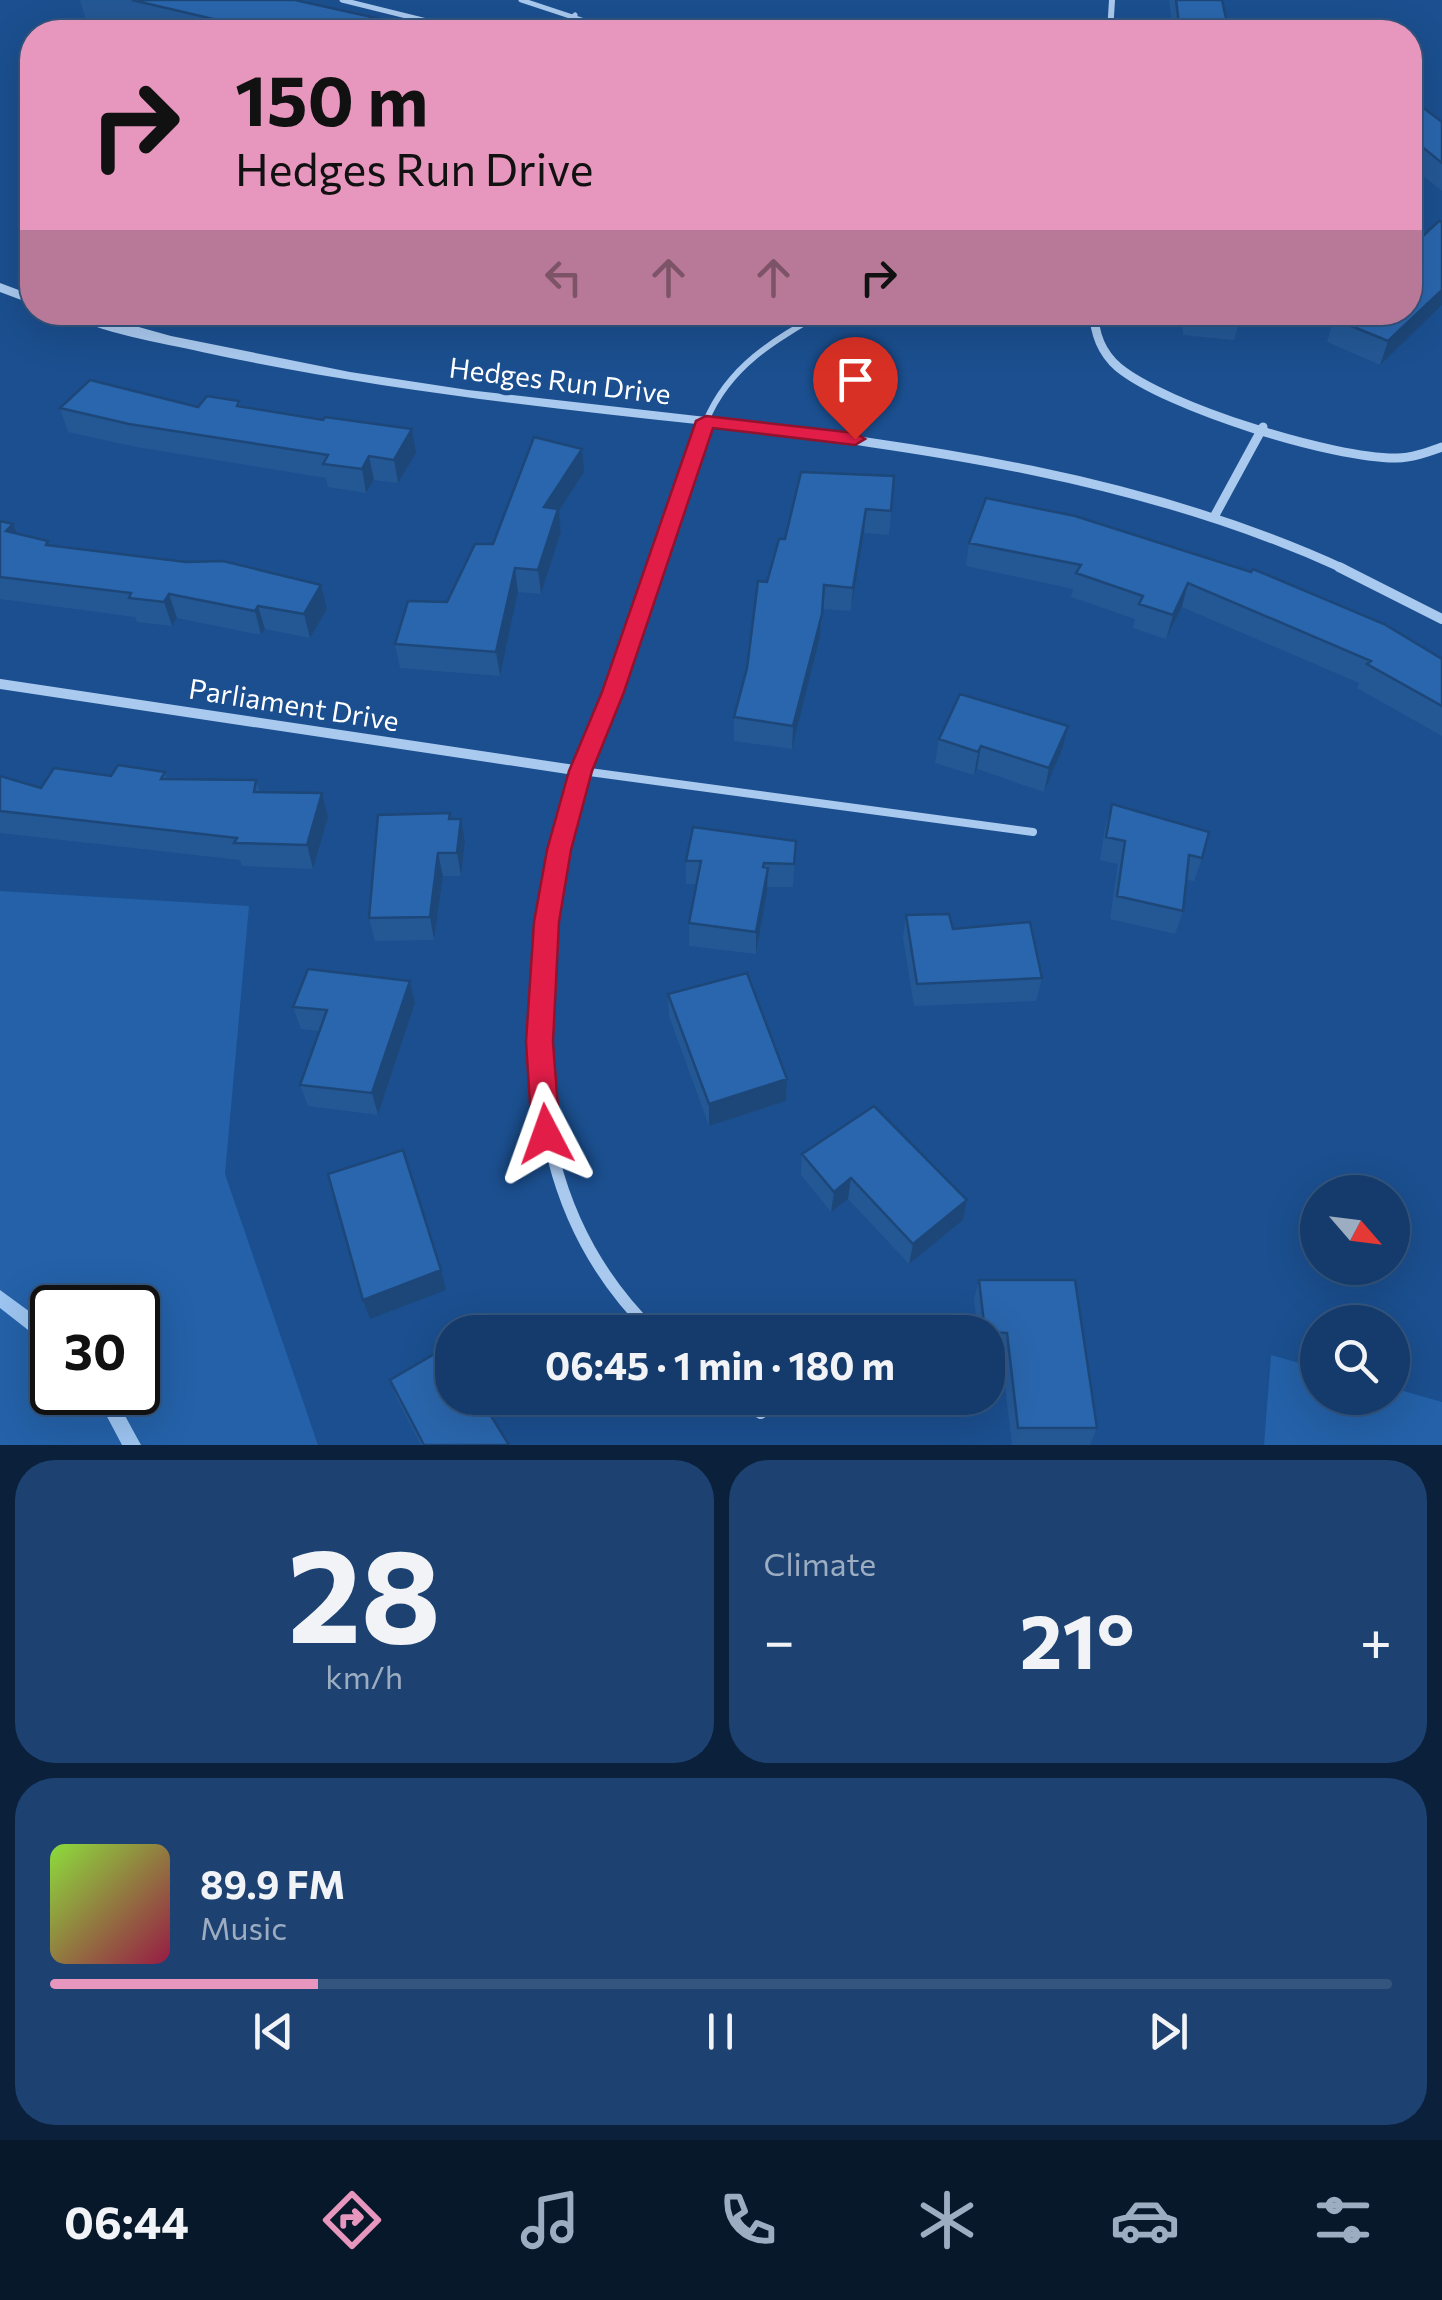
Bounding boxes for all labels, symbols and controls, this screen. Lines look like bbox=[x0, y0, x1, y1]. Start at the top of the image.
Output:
text: 150 m bbox=[235, 55, 428, 140]
icon: right bbox=[70, 60, 200, 190]
text: Hedges Run Drive bbox=[235, 140, 593, 195]
icon: left bbox=[536, 250, 591, 305]
icon: ahead bbox=[641, 250, 696, 305]
icon: ahead bbox=[746, 250, 801, 305]
icon: right bbox=[851, 250, 906, 305]
pin bbox=[813, 337, 898, 440]
street label: Hedges Run Drive bbox=[447, 350, 673, 410]
icon: arrive bbox=[828, 352, 883, 407]
street label: Parliament Drive bbox=[187, 671, 401, 737]
position arrow bbox=[494, 1082, 598, 1186]
north arrow bbox=[1300, 1175, 1410, 1285]
map controls bbox=[1300, 1175, 1410, 1415]
speed limit sign: 30 bbox=[30, 1285, 160, 1415]
button: search bbox=[1300, 1305, 1410, 1415]
text: 06:45 · 1 min · 180 m bbox=[545, 1341, 895, 1388]
text: 28 bbox=[287, 1511, 441, 1670]
text: Climate bbox=[764, 1543, 876, 1583]
text: 21° bbox=[1020, 1593, 1135, 1684]
text: − bbox=[764, 1605, 795, 1672]
text: + bbox=[1360, 1605, 1392, 1672]
text: km/h bbox=[325, 1656, 403, 1696]
text: 89.9 FM bbox=[200, 1860, 345, 1907]
text: Music bbox=[200, 1907, 287, 1947]
icon: previous bbox=[246, 2004, 301, 2059]
icon: pause bbox=[693, 2004, 748, 2059]
icon: next bbox=[1141, 2004, 1196, 2059]
icon: directions bbox=[317, 2185, 387, 2255]
icon: music bbox=[515, 2185, 585, 2255]
icon: phone bbox=[713, 2185, 783, 2255]
icon: climate bbox=[912, 2185, 982, 2255]
icon: car bbox=[1110, 2185, 1180, 2255]
icon: filters bbox=[1308, 2185, 1378, 2255]
text: 06:44 bbox=[64, 2193, 189, 2248]

